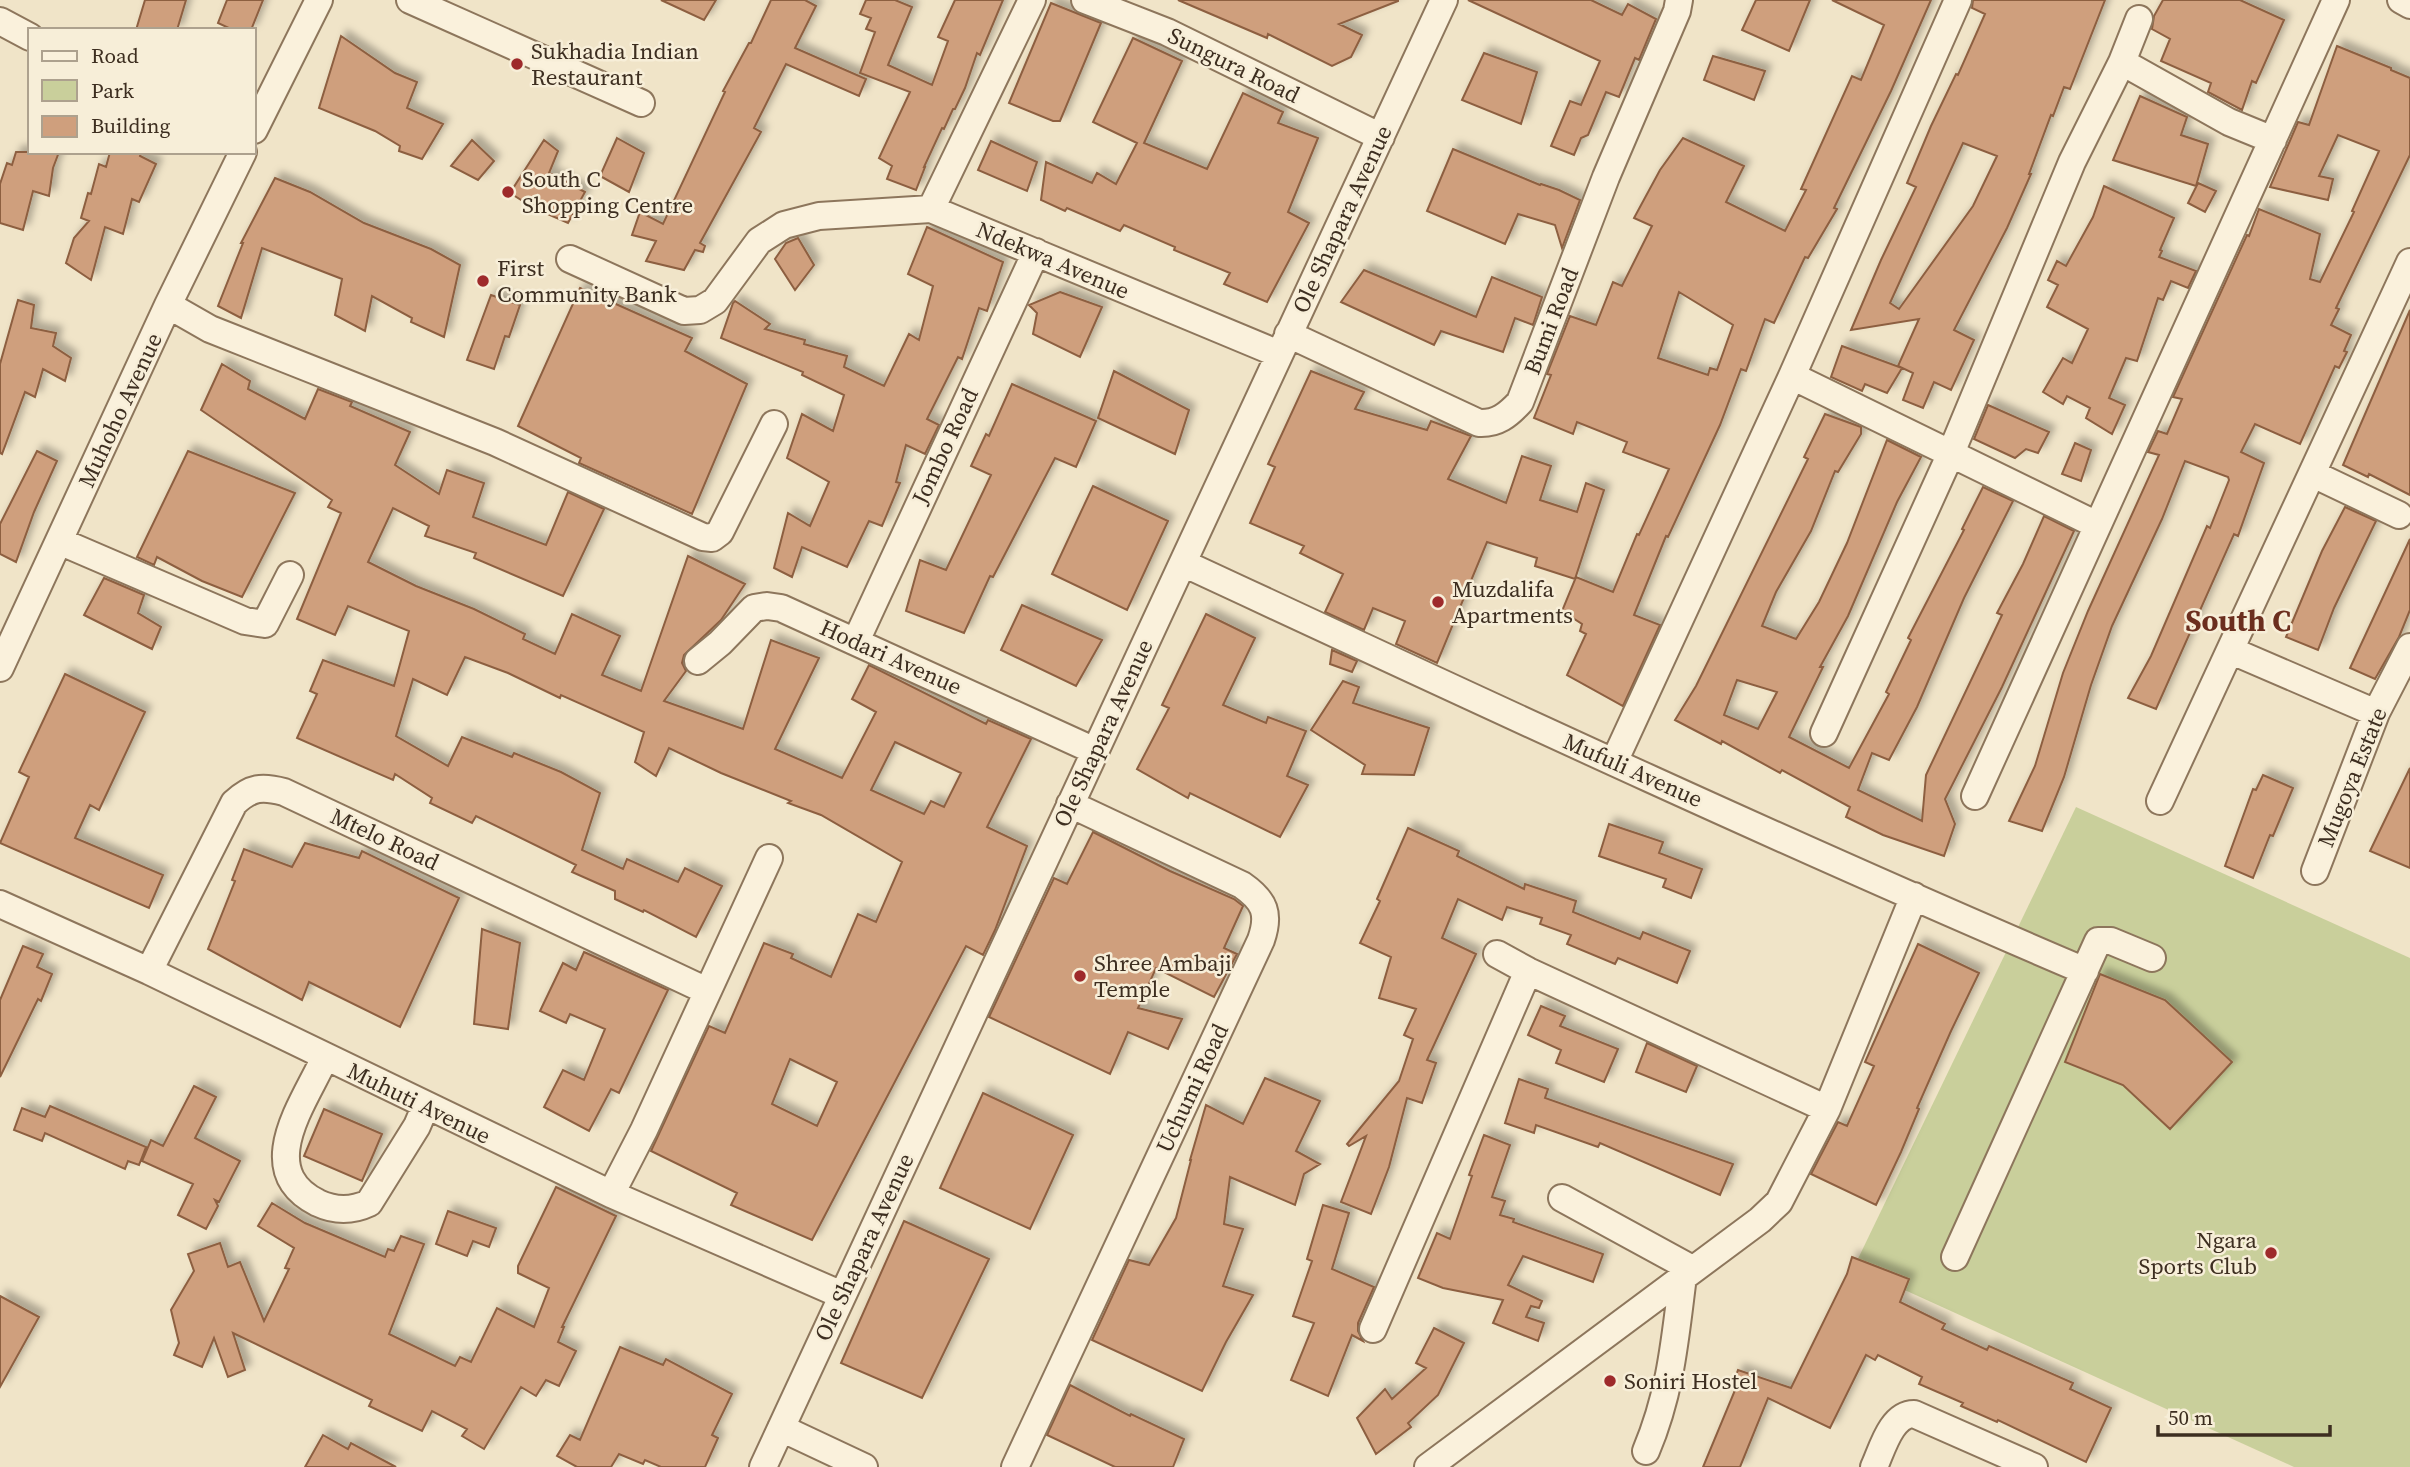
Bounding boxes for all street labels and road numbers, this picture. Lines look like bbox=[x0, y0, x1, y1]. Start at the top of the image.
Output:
street label: Sungura Road bbox=[1163, 19, 1305, 111]
street label: Ole Shapara Avenue bbox=[1284, 120, 1400, 318]
street label: Ndekwa Avenue bbox=[971, 213, 1135, 307]
street label: Bumi Road bbox=[1516, 263, 1586, 379]
street label: Muhoho Avenue bbox=[70, 327, 170, 493]
street label: Jombo Road bbox=[904, 383, 986, 510]
street label: Hodari Avenue bbox=[815, 611, 967, 703]
street label: Ole Shapara Avenue bbox=[1045, 634, 1161, 832]
street label: Mugoya Estate bbox=[2309, 702, 2395, 852]
street label: Mufuli Avenue bbox=[1558, 725, 1708, 815]
street label: Mtelo Road bbox=[325, 800, 445, 878]
street label: Uchumi Road bbox=[1148, 1018, 1236, 1158]
street label: Muhuti Avenue bbox=[342, 1054, 496, 1152]
street label: Ole Shapara Avenue bbox=[806, 1148, 922, 1346]

